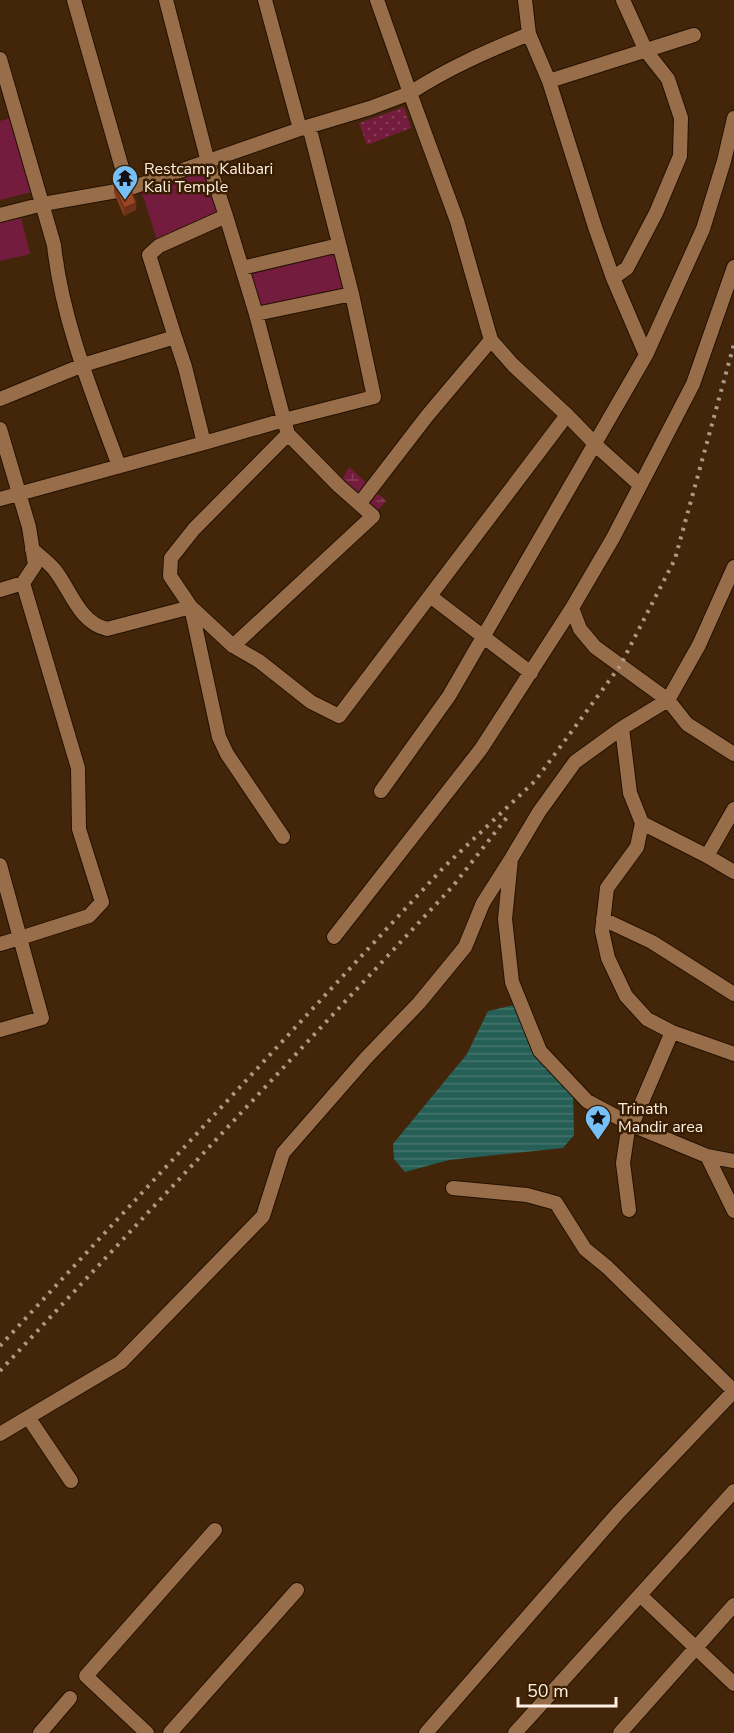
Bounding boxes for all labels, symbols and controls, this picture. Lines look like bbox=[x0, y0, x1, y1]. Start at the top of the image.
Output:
place label: Restcamp Kalibari Kali Temple bbox=[144, 158, 273, 198]
temple icon: Restcamp Kalibari Kali Temple bbox=[110, 163, 140, 201]
place label: Trinath Mandir area bbox=[618, 1098, 703, 1138]
place icon: Trinath Mandir area bbox=[583, 1103, 613, 1141]
scale bar bbox=[518, 1670, 616, 1708]
text: 50 m bbox=[527, 1679, 569, 1703]

